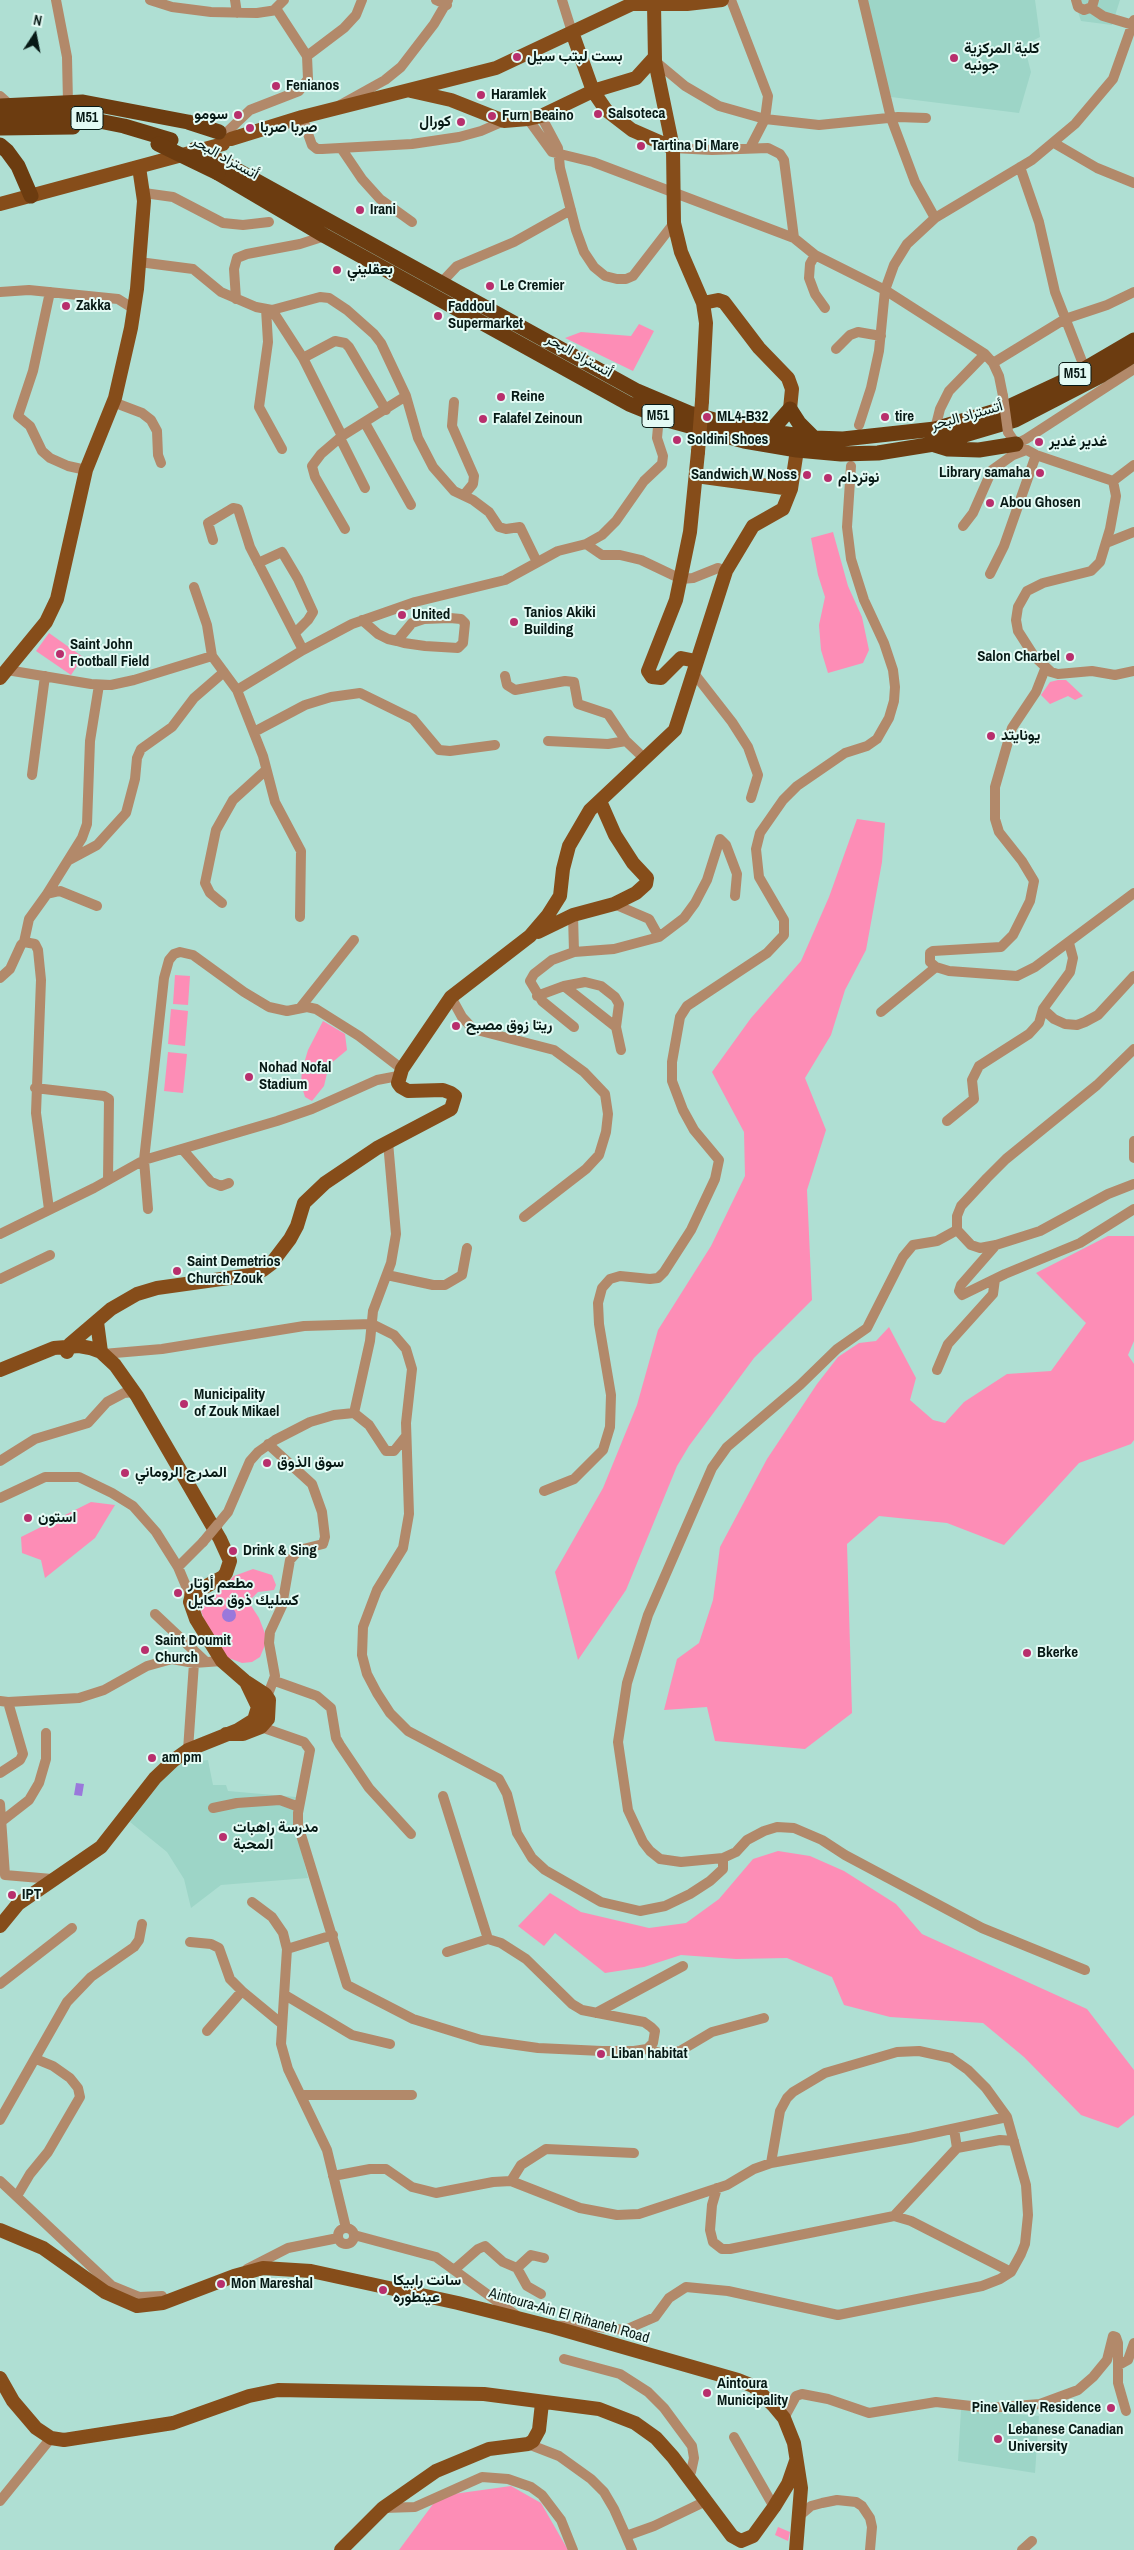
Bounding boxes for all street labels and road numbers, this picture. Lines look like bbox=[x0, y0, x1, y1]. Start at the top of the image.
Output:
road number: M51 bbox=[71, 106, 103, 130]
street label: أتستراد البحر bbox=[188, 132, 262, 184]
street label: أتستراد البحر bbox=[542, 330, 616, 382]
road number: M51 bbox=[1059, 362, 1091, 386]
street label: أتستراد البحر bbox=[929, 397, 1005, 435]
road number: M51 bbox=[642, 404, 674, 428]
street label: Aintoura-Ain El Rihaneh Road bbox=[487, 2284, 651, 2348]

